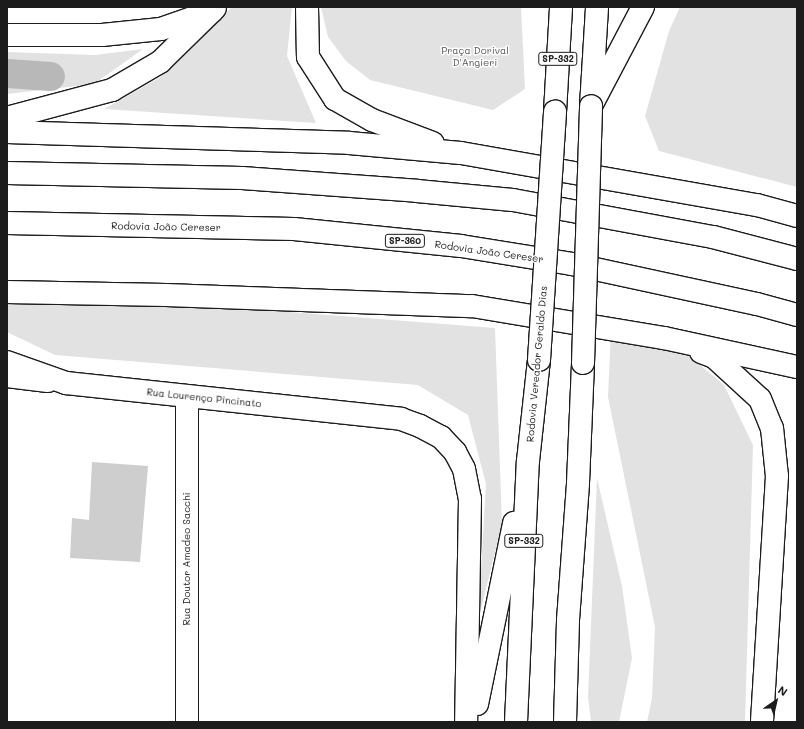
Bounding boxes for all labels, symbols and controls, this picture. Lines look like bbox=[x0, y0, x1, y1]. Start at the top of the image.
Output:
park label: Praça Dorival D'Angieri bbox=[441, 44, 509, 68]
road number: SP-332 bbox=[538, 52, 578, 66]
street label: Rodovia João Cereser bbox=[111, 220, 221, 234]
road number: SP-360 bbox=[384, 234, 426, 248]
street label: Rodovia João Cereser bbox=[434, 238, 544, 266]
street label: Rodovia Vereador Geraldo Dias bbox=[524, 285, 550, 443]
street label: Rua Lourenço Pincinato bbox=[146, 386, 262, 410]
street label: Rua Doutor Amadeo Sacchi bbox=[181, 492, 193, 626]
road number: SP-332 bbox=[504, 534, 544, 548]
north arrow bbox=[756, 681, 796, 721]
text: N bbox=[775, 682, 791, 699]

